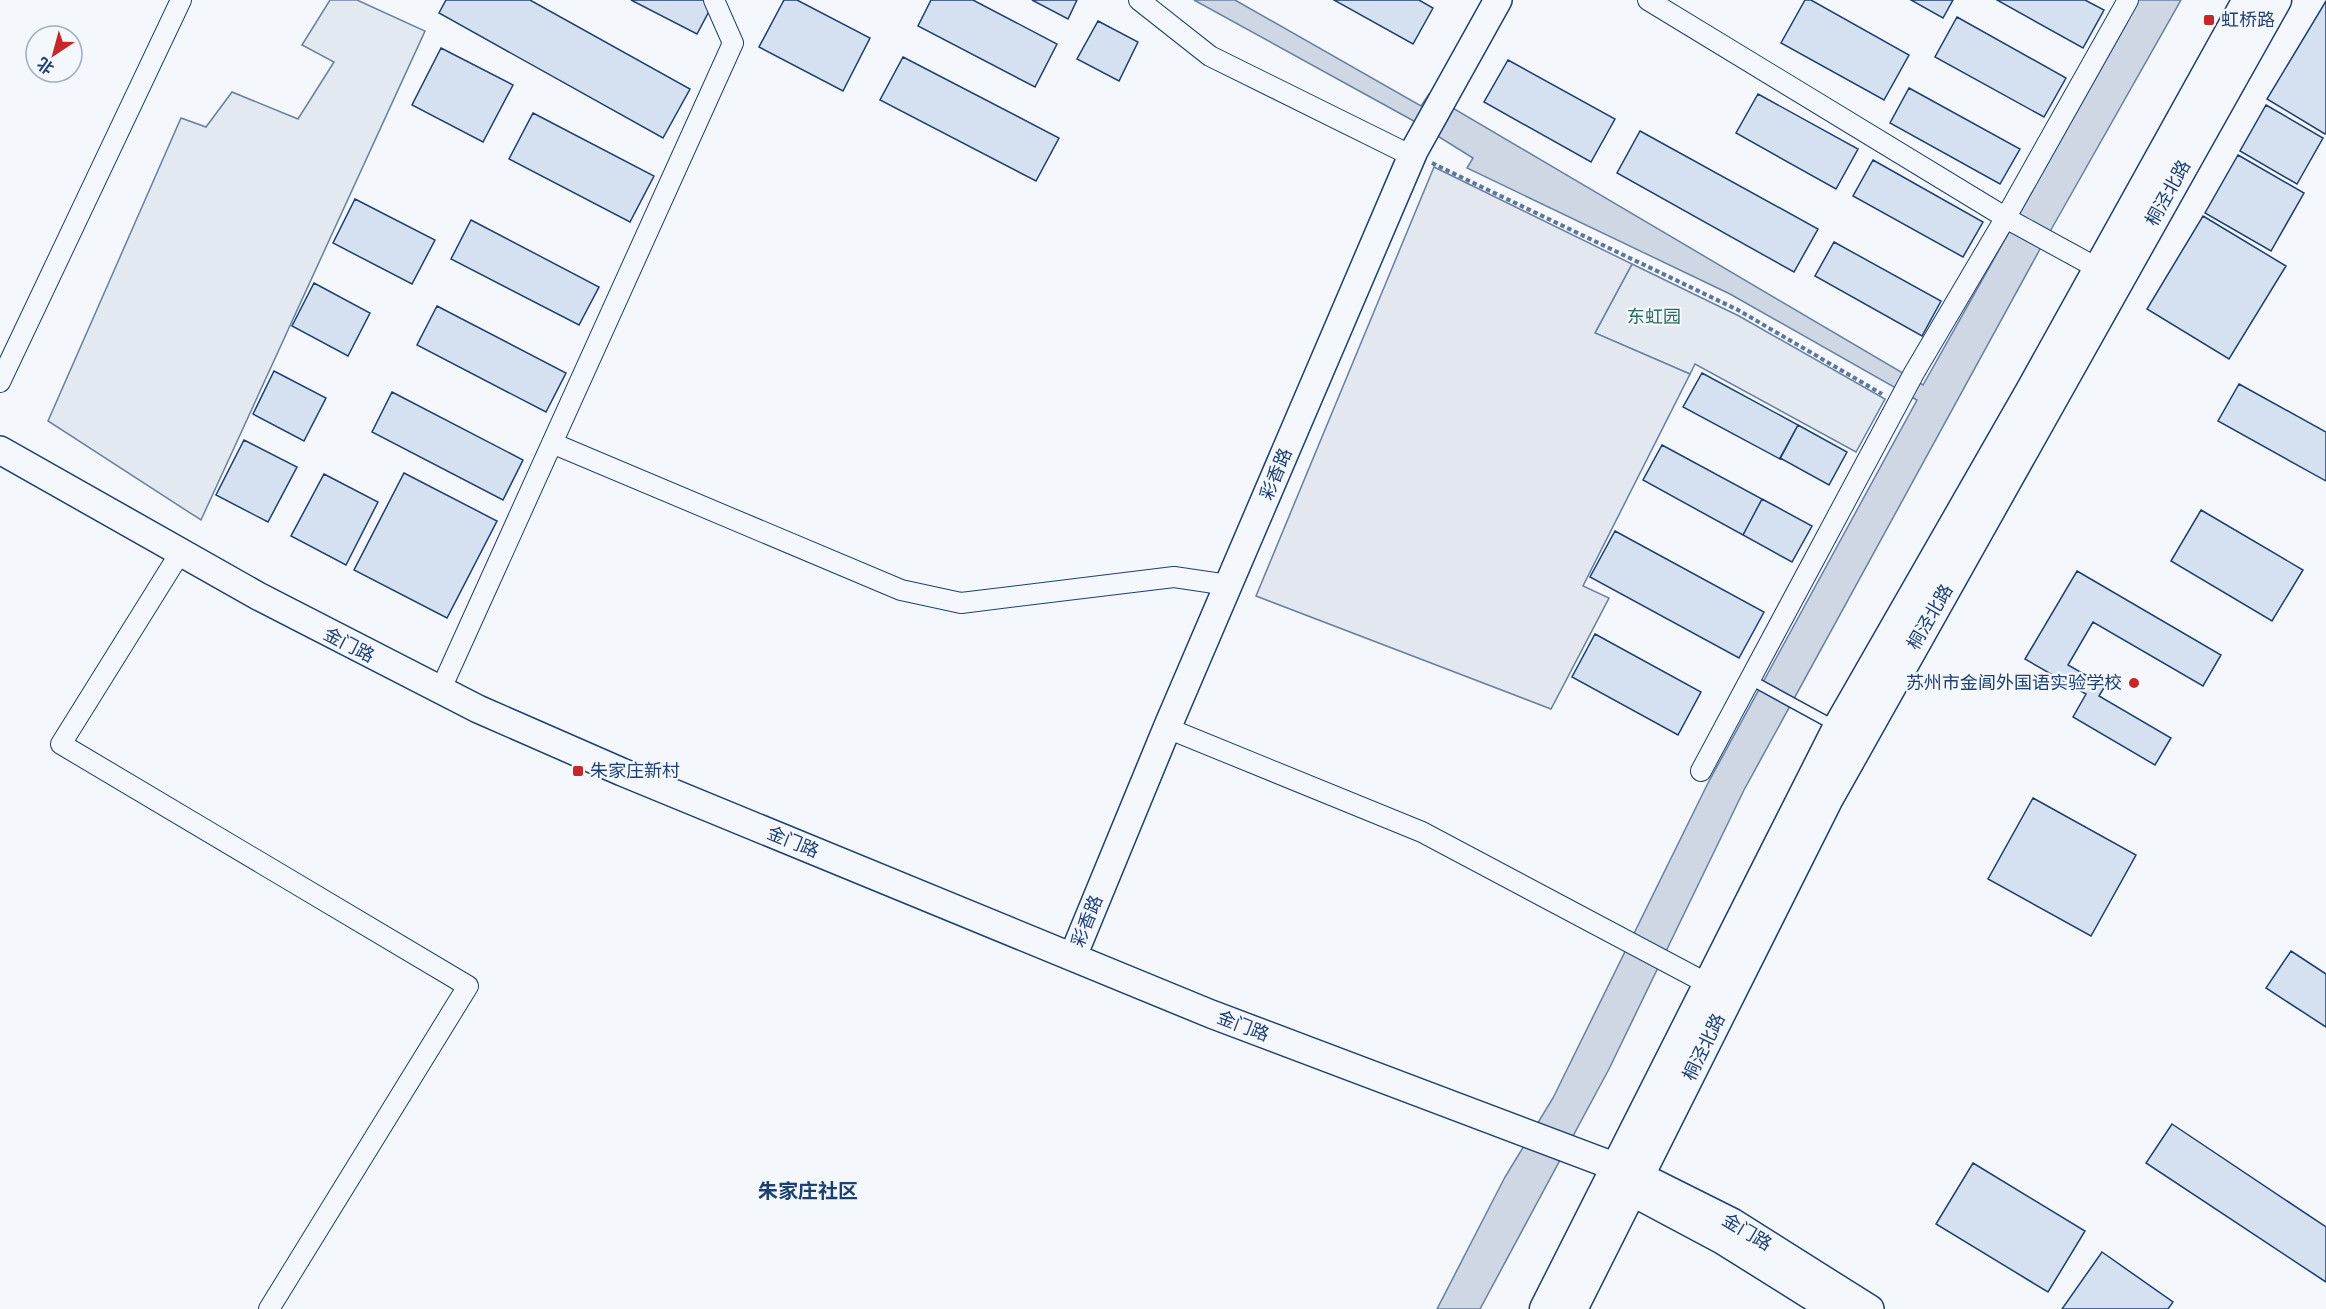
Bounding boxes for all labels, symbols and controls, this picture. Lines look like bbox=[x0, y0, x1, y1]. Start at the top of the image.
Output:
place label: 虹桥路 bbox=[2221, 7, 2275, 32]
marker: 虹桥路 bbox=[2202, 13, 2216, 27]
north arrow bbox=[24, 24, 84, 84]
text: 北 bbox=[32, 53, 58, 80]
street label: 桐泾北路 bbox=[2139, 155, 2196, 230]
park label: 东虹园 bbox=[1627, 304, 1681, 329]
street label: 彩香路 bbox=[1253, 444, 1298, 504]
street label: 桐泾北路 bbox=[1901, 579, 1958, 654]
street label: 金门路 bbox=[319, 621, 379, 668]
place label: 苏州市金阊外国语实验学校 bbox=[1906, 670, 2122, 695]
marker: 苏州市金阊外国语实验学校 bbox=[2127, 676, 2141, 690]
place label: 朱家庄新村 bbox=[590, 758, 680, 783]
marker: 朱家庄新村 bbox=[571, 764, 585, 778]
street label: 金门路 bbox=[763, 820, 823, 863]
street label: 彩香路 bbox=[1065, 891, 1108, 951]
street label: 金门路 bbox=[1213, 1004, 1273, 1047]
street label: 桐泾北路 bbox=[1677, 1009, 1731, 1085]
district label: 朱家庄社区 bbox=[758, 1177, 858, 1204]
street label: 金门路 bbox=[1718, 1207, 1777, 1256]

